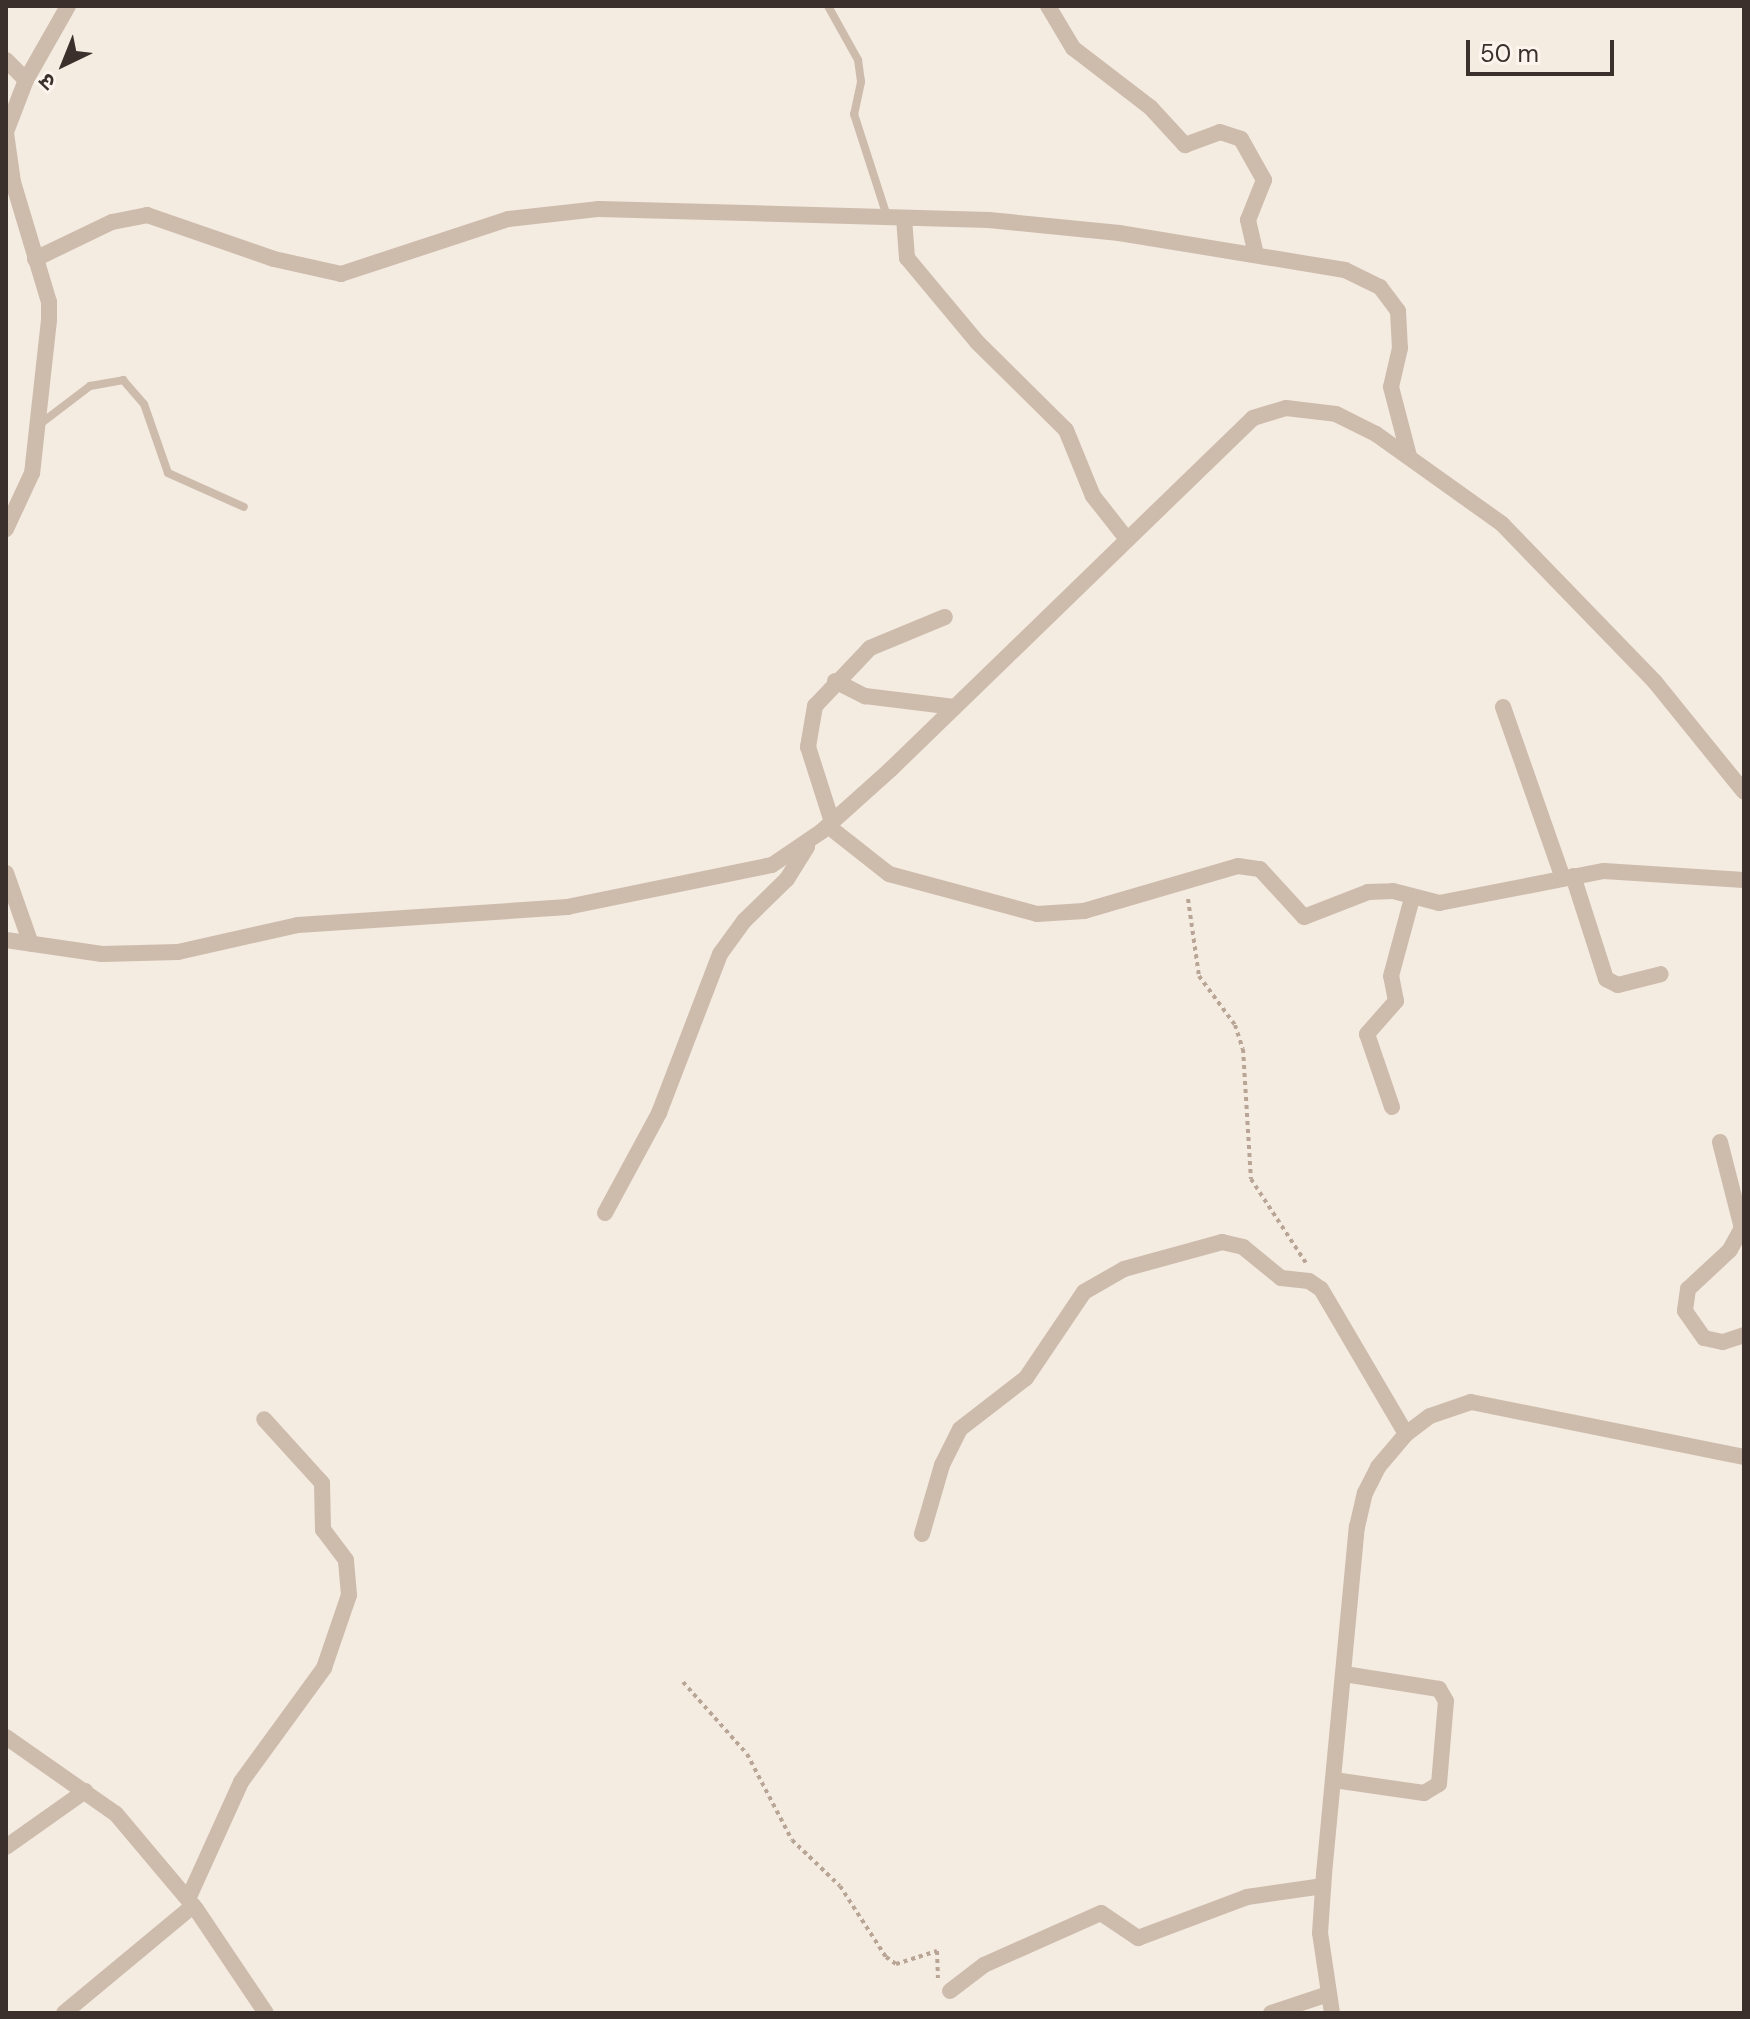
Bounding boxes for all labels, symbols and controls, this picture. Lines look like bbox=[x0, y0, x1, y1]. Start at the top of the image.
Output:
north arrow bbox=[24, 24, 104, 104]
scale bar bbox=[1470, 24, 1618, 74]
text: 50 m bbox=[1480, 38, 1539, 69]
text: उ bbox=[33, 67, 62, 97]

